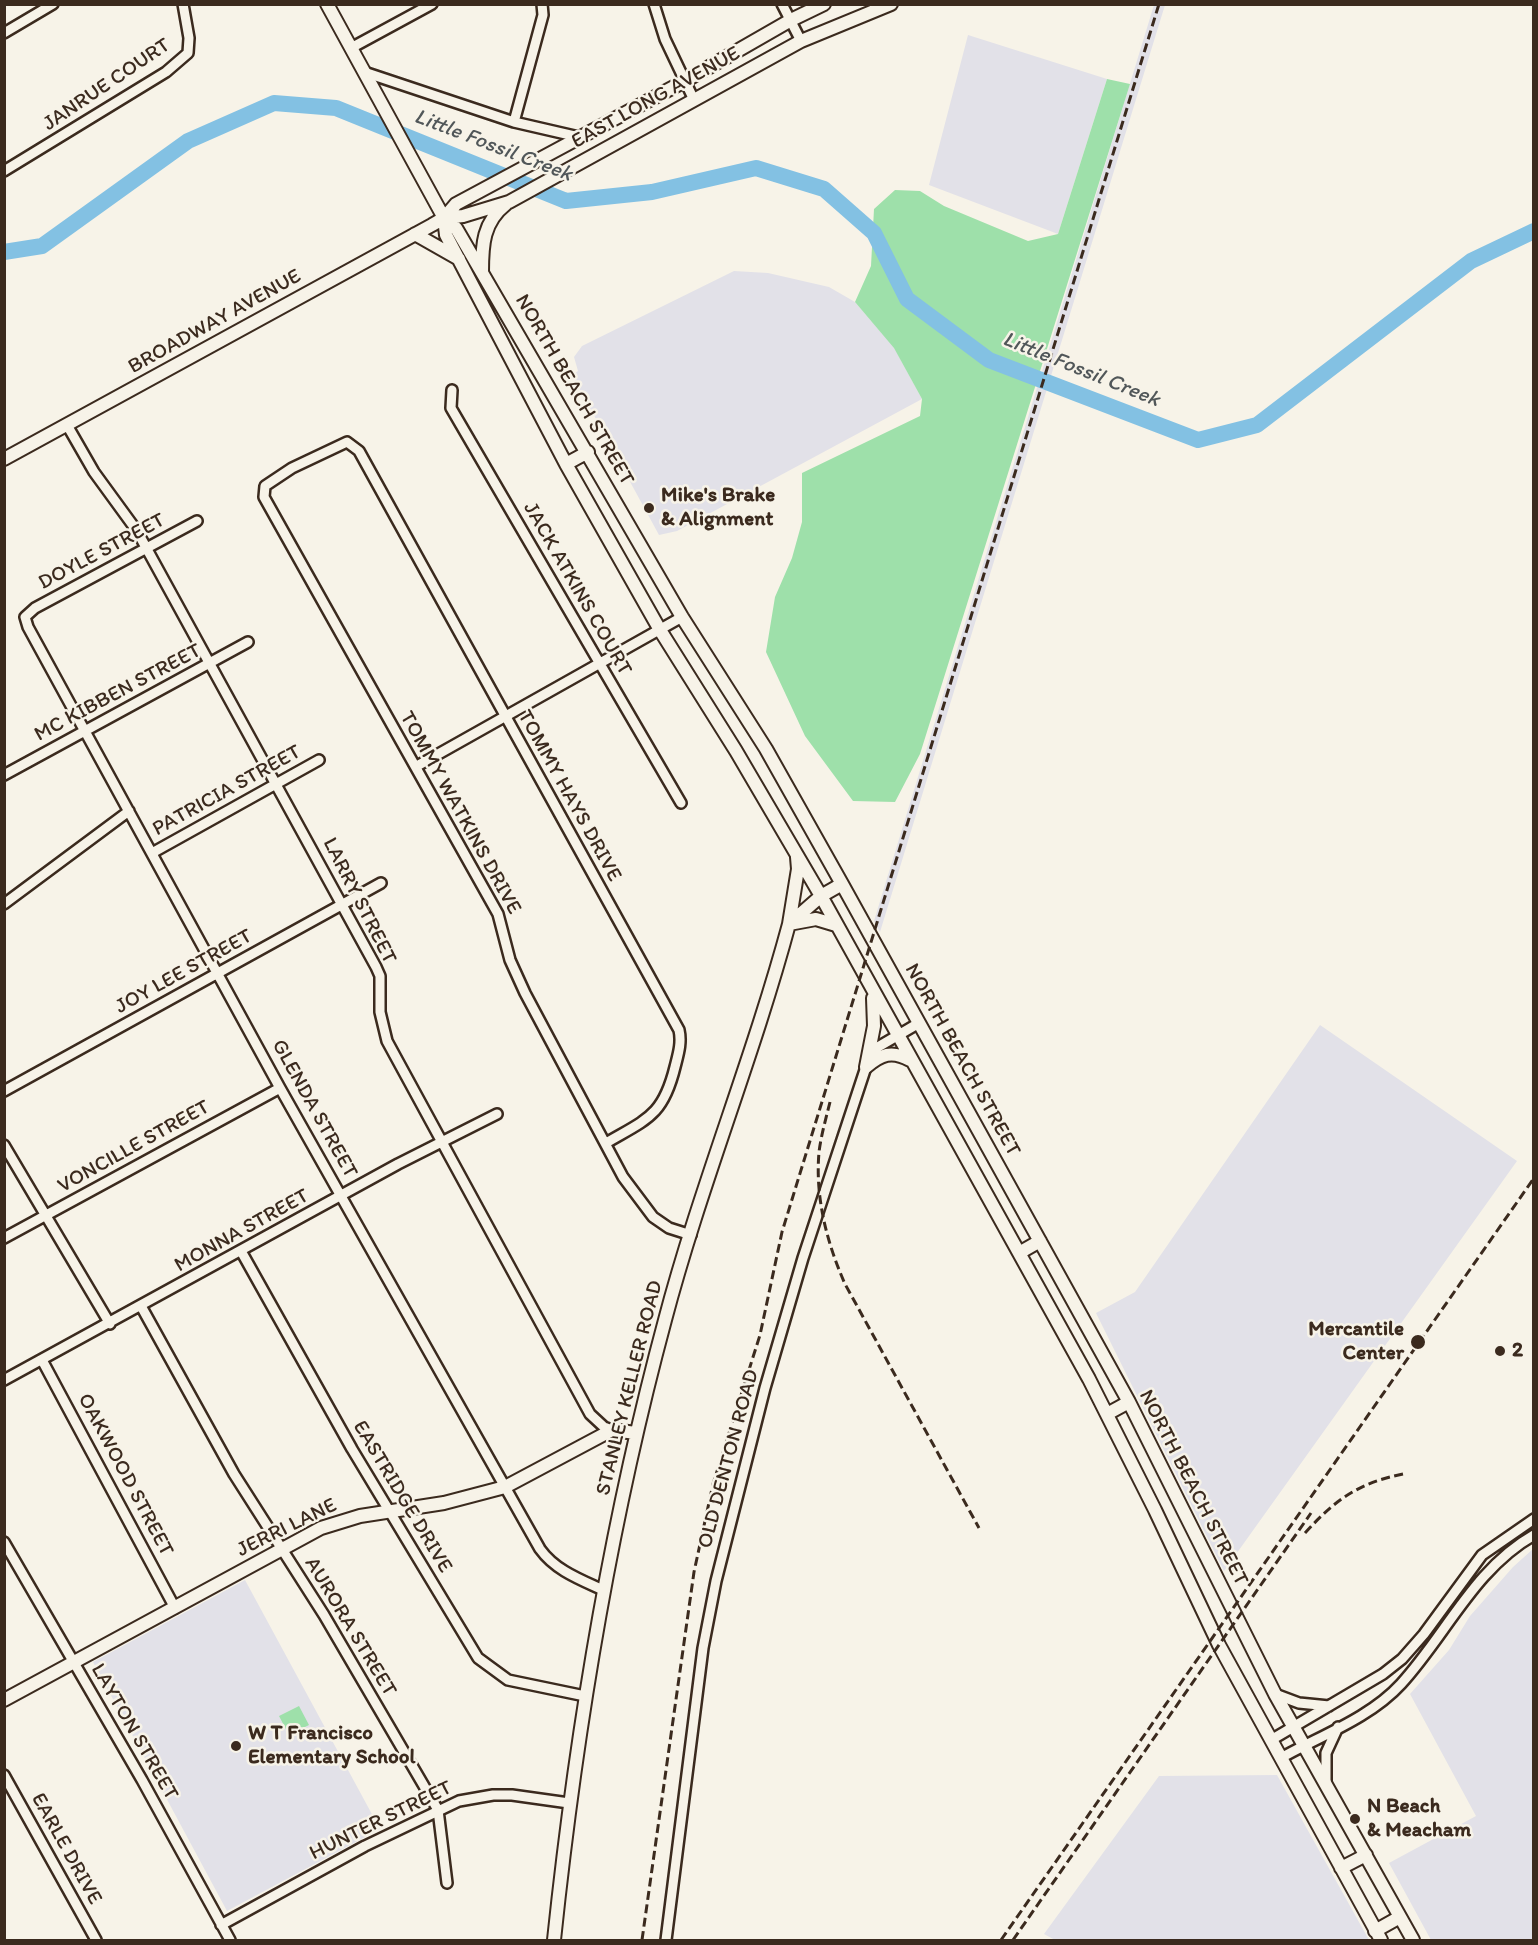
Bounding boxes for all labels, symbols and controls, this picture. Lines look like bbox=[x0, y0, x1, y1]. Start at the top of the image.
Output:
street label: JANRUE COURT bbox=[39, 33, 175, 137]
street label: EAST LONG AVENUE bbox=[567, 41, 745, 155]
water label: Little Fossil Creek bbox=[410, 104, 576, 188]
street label: BROADWAY AVENUE bbox=[124, 264, 306, 380]
street label: NORTH BEACH STREET bbox=[509, 290, 639, 490]
water label: Little Fossil Creek bbox=[999, 326, 1163, 414]
place label: Mike's Brake & Alignment bbox=[661, 483, 775, 533]
street label: JACK ATKINS COURT bbox=[517, 498, 637, 680]
marker: Mike's Brake & Alignment bbox=[642, 501, 656, 515]
street label: DOYLE STREET bbox=[34, 508, 170, 596]
street label: MC KIBBEN STREET bbox=[30, 638, 206, 748]
street label: TOMMY HAYS DRIVE bbox=[511, 706, 627, 886]
street label: TOMMY WATKINS DRIVE bbox=[394, 707, 526, 919]
street label: PATRICIA STREET bbox=[148, 740, 306, 842]
street label: LARRY STREET bbox=[316, 834, 402, 968]
street label: JOY LEE STREET bbox=[111, 924, 257, 1020]
street label: NORTH BEACH STREET bbox=[899, 959, 1025, 1161]
street label: GLENDA STREET bbox=[266, 1035, 362, 1183]
street label: VONCILLE STREET bbox=[54, 1095, 214, 1199]
street label: MONNA STREET bbox=[170, 1184, 314, 1278]
street label: STANLEY KELLER ROAD bbox=[591, 1278, 669, 1498]
place label: Mercantile Center bbox=[1308, 1317, 1404, 1367]
marker: Mercantile Center bbox=[1409, 1333, 1427, 1351]
place label: 2 bbox=[1512, 1338, 1523, 1364]
marker: 2 bbox=[1493, 1344, 1507, 1358]
street label: OLD DENTON ROAD bbox=[693, 1367, 765, 1551]
street label: NORTH BEACH STREET bbox=[1133, 1386, 1253, 1590]
street label: OAKWOOD STREET bbox=[71, 1389, 179, 1561]
street label: EASTRIDGE DRIVE bbox=[347, 1416, 457, 1578]
street label: JERRI LANE bbox=[233, 1493, 341, 1563]
street label: AURORA STREET bbox=[298, 1553, 402, 1701]
street label: LAYTON STREET bbox=[85, 1659, 183, 1805]
place label: W T Francisco Elementary School bbox=[248, 1721, 415, 1771]
marker: W T Francisco Elementary School bbox=[229, 1739, 243, 1753]
street label: HUNTER STREET bbox=[306, 1776, 456, 1866]
street label: EARLE DRIVE bbox=[25, 1789, 107, 1909]
place label: N Beach & Meacham bbox=[1367, 1794, 1471, 1844]
marker: N Beach & Meacham bbox=[1348, 1812, 1362, 1826]

